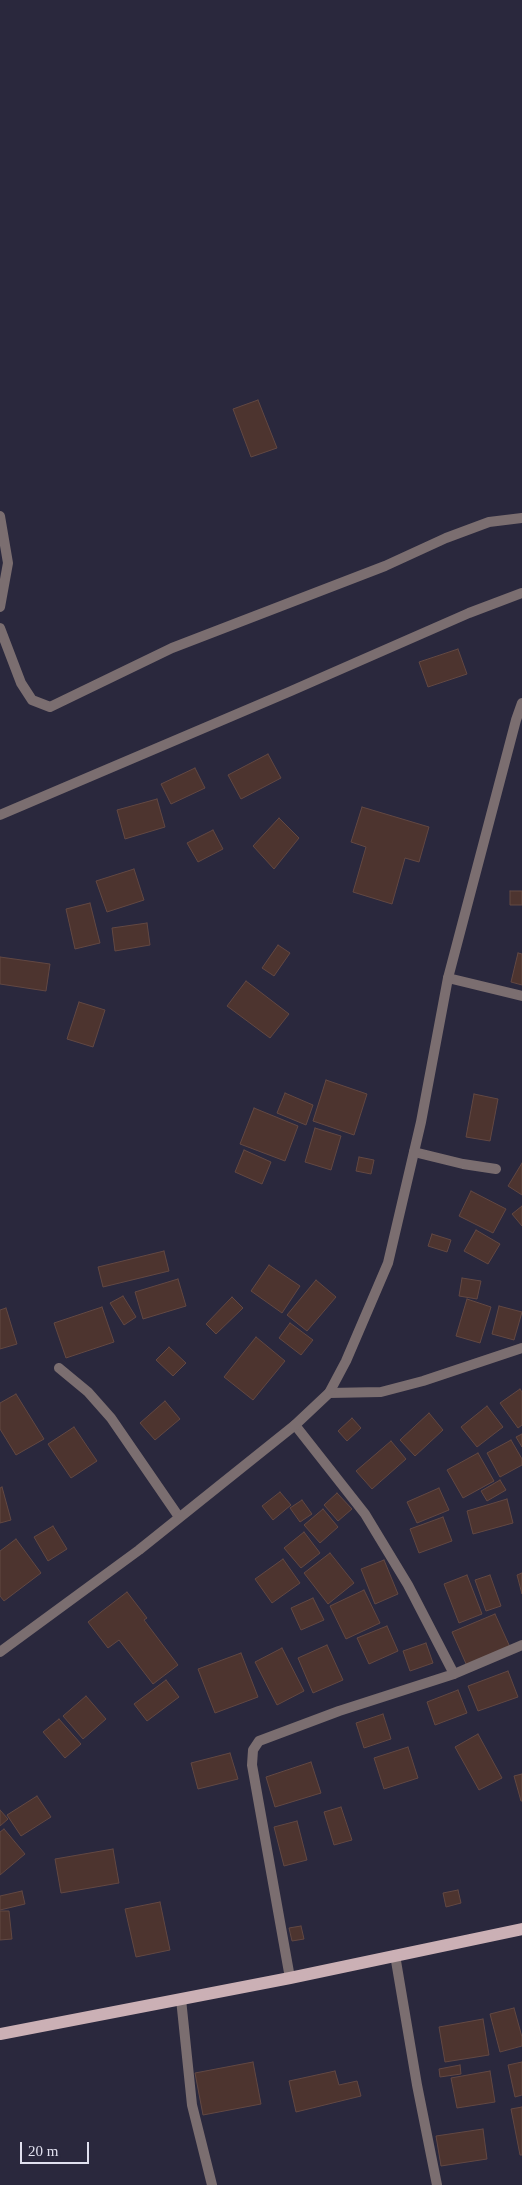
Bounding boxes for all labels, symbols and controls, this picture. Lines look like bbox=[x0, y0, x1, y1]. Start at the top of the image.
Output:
scale bar bbox=[22, 2132, 91, 2164]
text: 20 m bbox=[28, 2143, 58, 2159]

